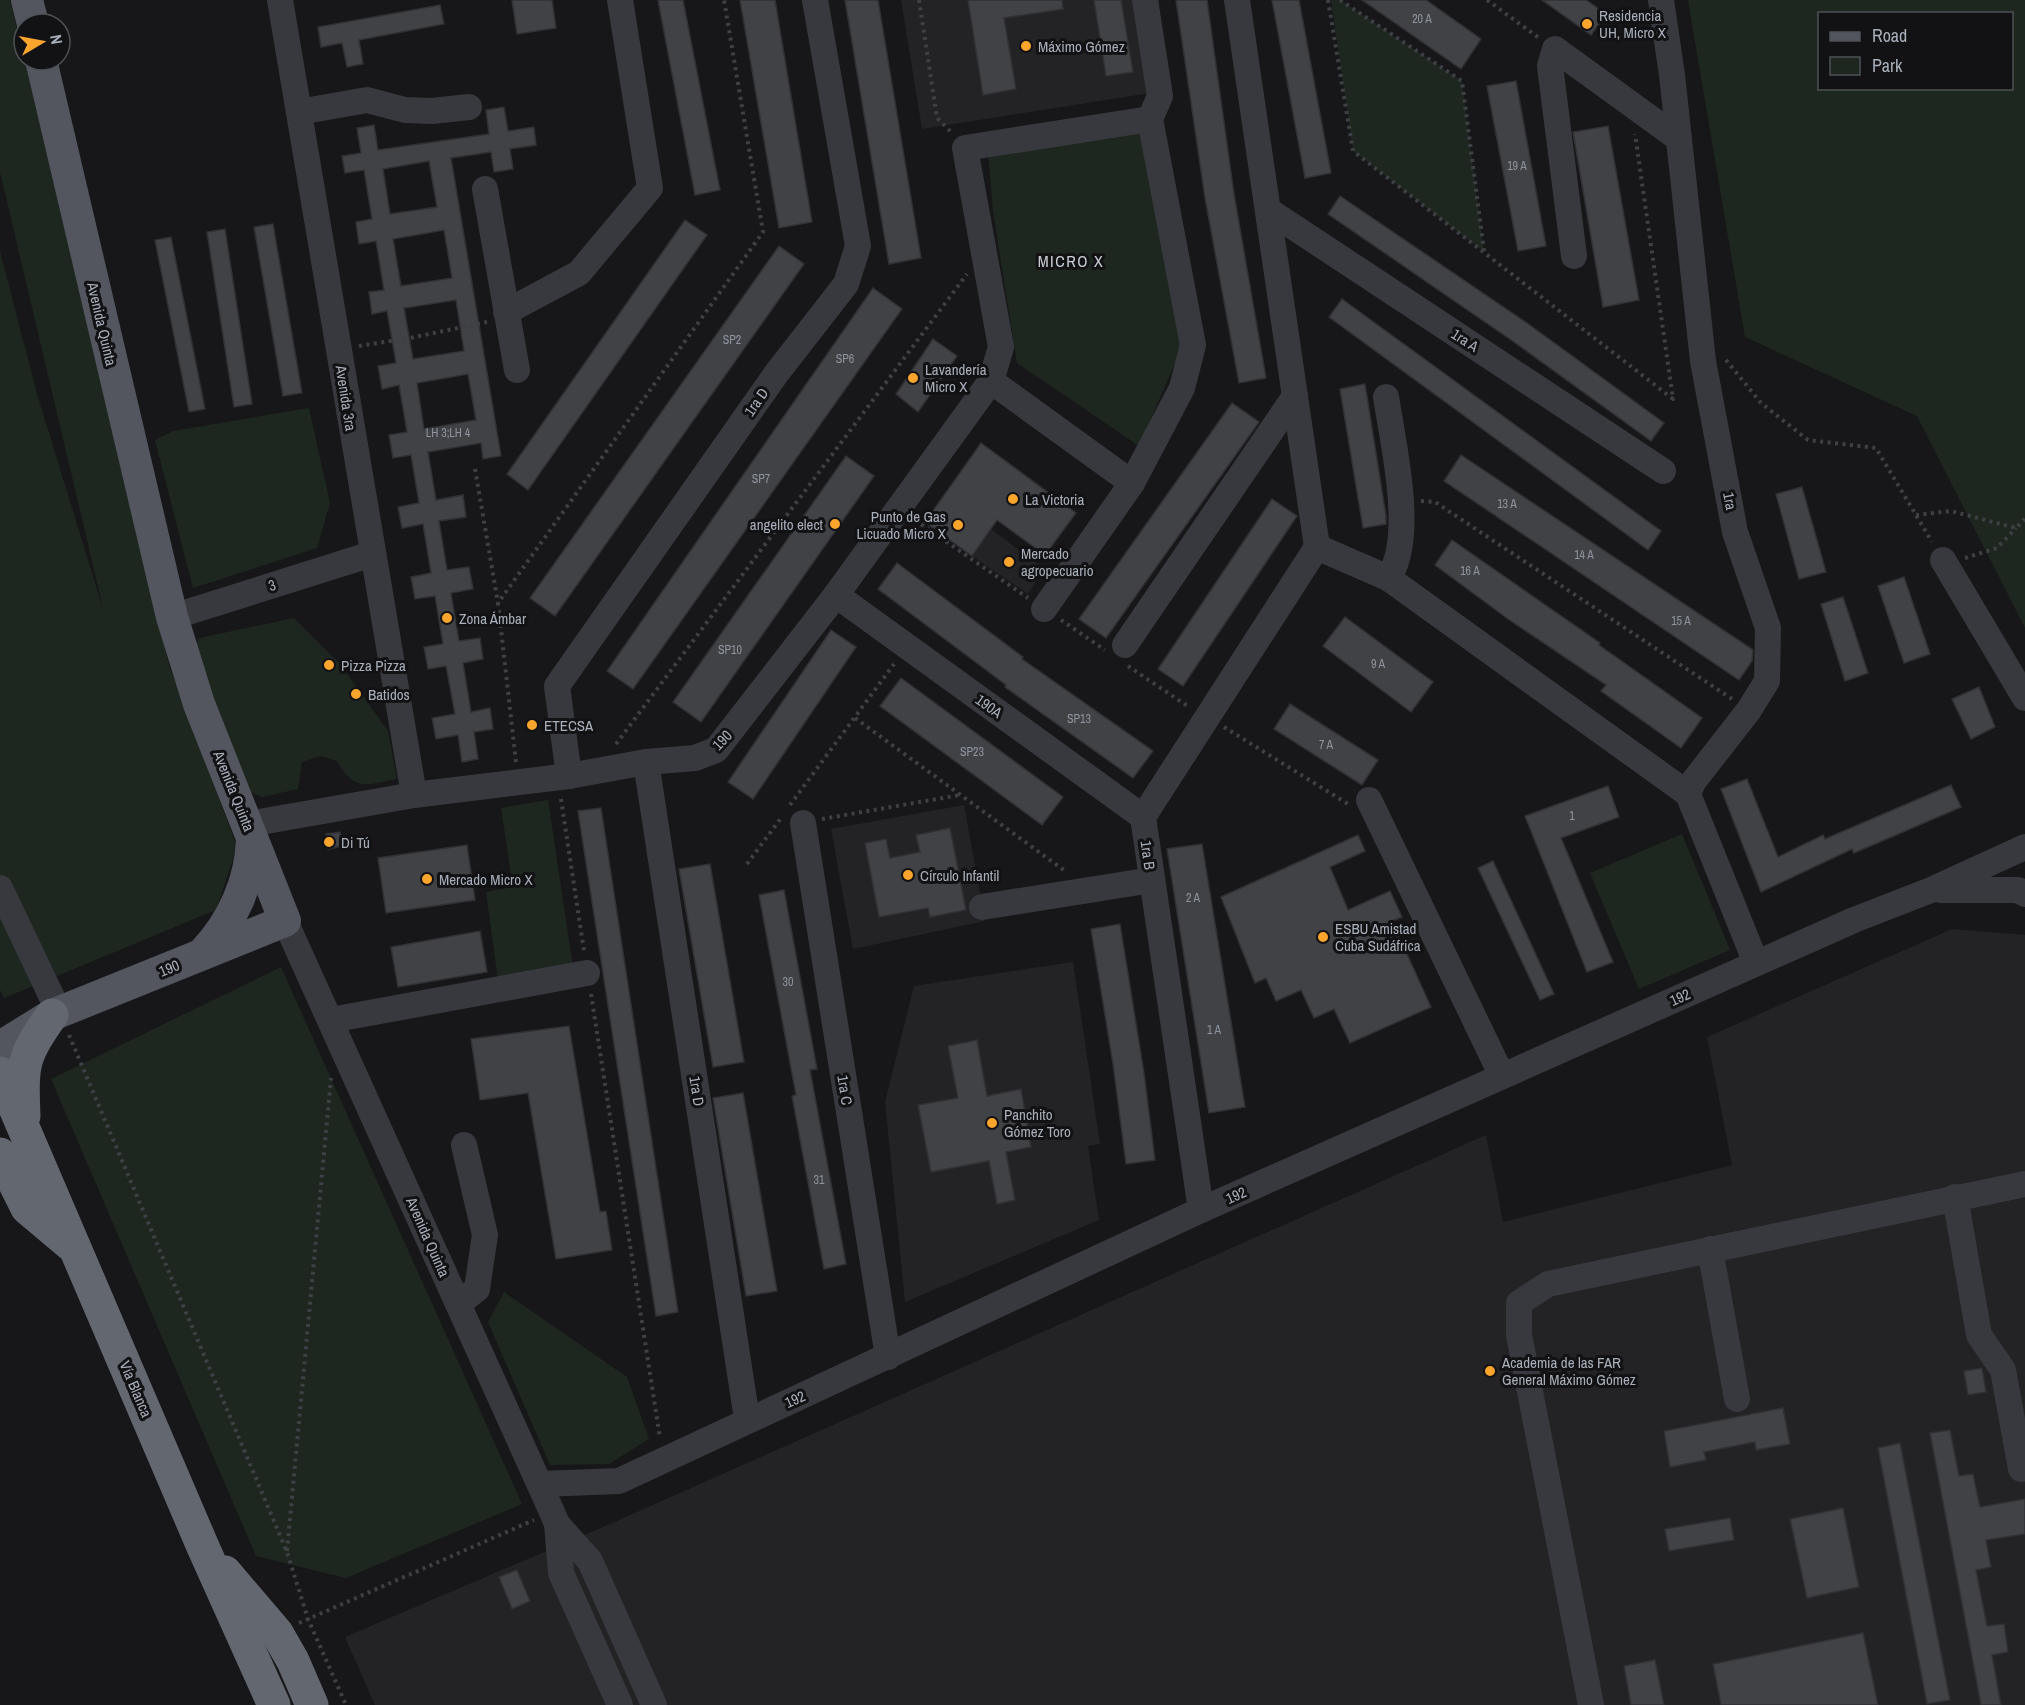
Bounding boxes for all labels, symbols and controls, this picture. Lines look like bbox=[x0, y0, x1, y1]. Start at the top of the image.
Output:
place label: Residencia UH, Micro X bbox=[1599, 5, 1667, 43]
house number: 20 A bbox=[1412, 11, 1432, 27]
north arrow bbox=[12, 12, 72, 72]
legend bbox=[1818, 12, 2013, 90]
marker: Residencia UH, Micro X bbox=[1580, 17, 1594, 31]
text: Road bbox=[1872, 23, 1907, 48]
text: N bbox=[45, 33, 68, 46]
place label: Máximo Gómez bbox=[1038, 36, 1125, 57]
marker: Máximo Gómez bbox=[1019, 39, 1033, 53]
text: Park bbox=[1872, 53, 1903, 78]
house number: 19 A bbox=[1507, 158, 1527, 174]
district label: MICRO X bbox=[1038, 250, 1104, 272]
street label: Avenida Quinta bbox=[82, 279, 122, 368]
street label: 1ra A bbox=[1447, 323, 1483, 357]
house number: SP2 bbox=[723, 332, 741, 348]
house number: SP6 bbox=[836, 351, 854, 367]
place label: Lavandería Micro X bbox=[925, 359, 987, 397]
street label: Avenida 3ra bbox=[330, 363, 362, 432]
marker: Lavandería Micro X bbox=[906, 371, 920, 385]
street label: 1ra D bbox=[739, 384, 773, 420]
house number: LH 3;LH 4 bbox=[426, 425, 471, 441]
house number: SP7 bbox=[752, 471, 771, 487]
place label: La Victoria bbox=[1025, 489, 1084, 510]
street label: 1ra bbox=[1718, 490, 1742, 512]
marker: La Victoria bbox=[1006, 492, 1020, 506]
house number: 13 A bbox=[1497, 496, 1517, 512]
place label: Punto de Gas Licuado Micro X bbox=[856, 506, 947, 544]
place label: angelito elect bbox=[750, 514, 824, 535]
marker: angelito elect bbox=[828, 517, 842, 531]
marker: Punto de Gas Licuado Micro X bbox=[951, 518, 965, 532]
place label: Mercado agropecuario bbox=[1021, 543, 1094, 581]
house number: 14 A bbox=[1574, 547, 1594, 563]
marker: Mercado agropecuario bbox=[1002, 555, 1016, 569]
house number: 16 A bbox=[1460, 563, 1480, 579]
street label: 3 bbox=[266, 574, 278, 596]
place label: Zona Ámbar bbox=[459, 608, 526, 629]
marker: Zona Ámbar bbox=[440, 611, 454, 625]
house number: 15 A bbox=[1671, 613, 1691, 629]
house number: SP10 bbox=[718, 642, 742, 658]
place label: Pizza Pizza bbox=[341, 655, 406, 676]
house number: 9 A bbox=[1371, 656, 1386, 672]
marker: Pizza Pizza bbox=[322, 658, 336, 672]
place label: Batidos bbox=[368, 684, 410, 705]
marker: Batidos bbox=[349, 687, 363, 701]
street label: 190A bbox=[971, 689, 1007, 723]
house number: SP13 bbox=[1067, 711, 1091, 727]
place label: ETECSA bbox=[544, 715, 594, 736]
marker: ETECSA bbox=[525, 718, 539, 732]
street label: 190 bbox=[707, 725, 737, 755]
house number: 7 A bbox=[1319, 737, 1334, 753]
house number: SP23 bbox=[960, 744, 984, 760]
street label: Avenida Quinta bbox=[208, 747, 260, 835]
house number: 1 bbox=[1569, 808, 1575, 824]
place label: Di Tú bbox=[341, 832, 370, 853]
marker: Di Tú bbox=[322, 835, 336, 849]
street label: 1ra B bbox=[1136, 839, 1160, 871]
place label: Círculo Infantil bbox=[920, 865, 999, 886]
marker: Círculo Infantil bbox=[901, 868, 915, 882]
place label: Mercado Micro X bbox=[439, 869, 533, 890]
marker: Mercado Micro X bbox=[420, 872, 434, 886]
house number: 2 A bbox=[1186, 890, 1201, 906]
place label: ESBU Amistad Cuba Sudáfrica bbox=[1335, 918, 1421, 956]
marker: ESBU Amistad Cuba Sudáfrica bbox=[1316, 930, 1330, 944]
street label: 190 bbox=[156, 954, 183, 982]
house number: 30 bbox=[783, 974, 793, 990]
street label: 192 bbox=[1666, 983, 1694, 1011]
house number: 1 A bbox=[1207, 1022, 1222, 1038]
street label: 1ra C bbox=[832, 1074, 858, 1107]
street label: 1ra D bbox=[684, 1075, 710, 1108]
place label: Panchito Gómez Toro bbox=[1004, 1104, 1071, 1142]
marker: Panchito Gómez Toro bbox=[985, 1116, 999, 1130]
house number: 31 bbox=[814, 1172, 825, 1188]
street label: 192 bbox=[1222, 1181, 1250, 1209]
street label: Avenida Quinta bbox=[401, 1193, 455, 1280]
place label: Academia de las FAR General Máximo Gómez bbox=[1501, 1352, 1636, 1390]
street label: Vía Blanca bbox=[115, 1358, 157, 1421]
marker: Academia de las FAR General Máximo Gómez bbox=[1483, 1364, 1497, 1378]
street label: 192 bbox=[781, 1385, 809, 1413]

